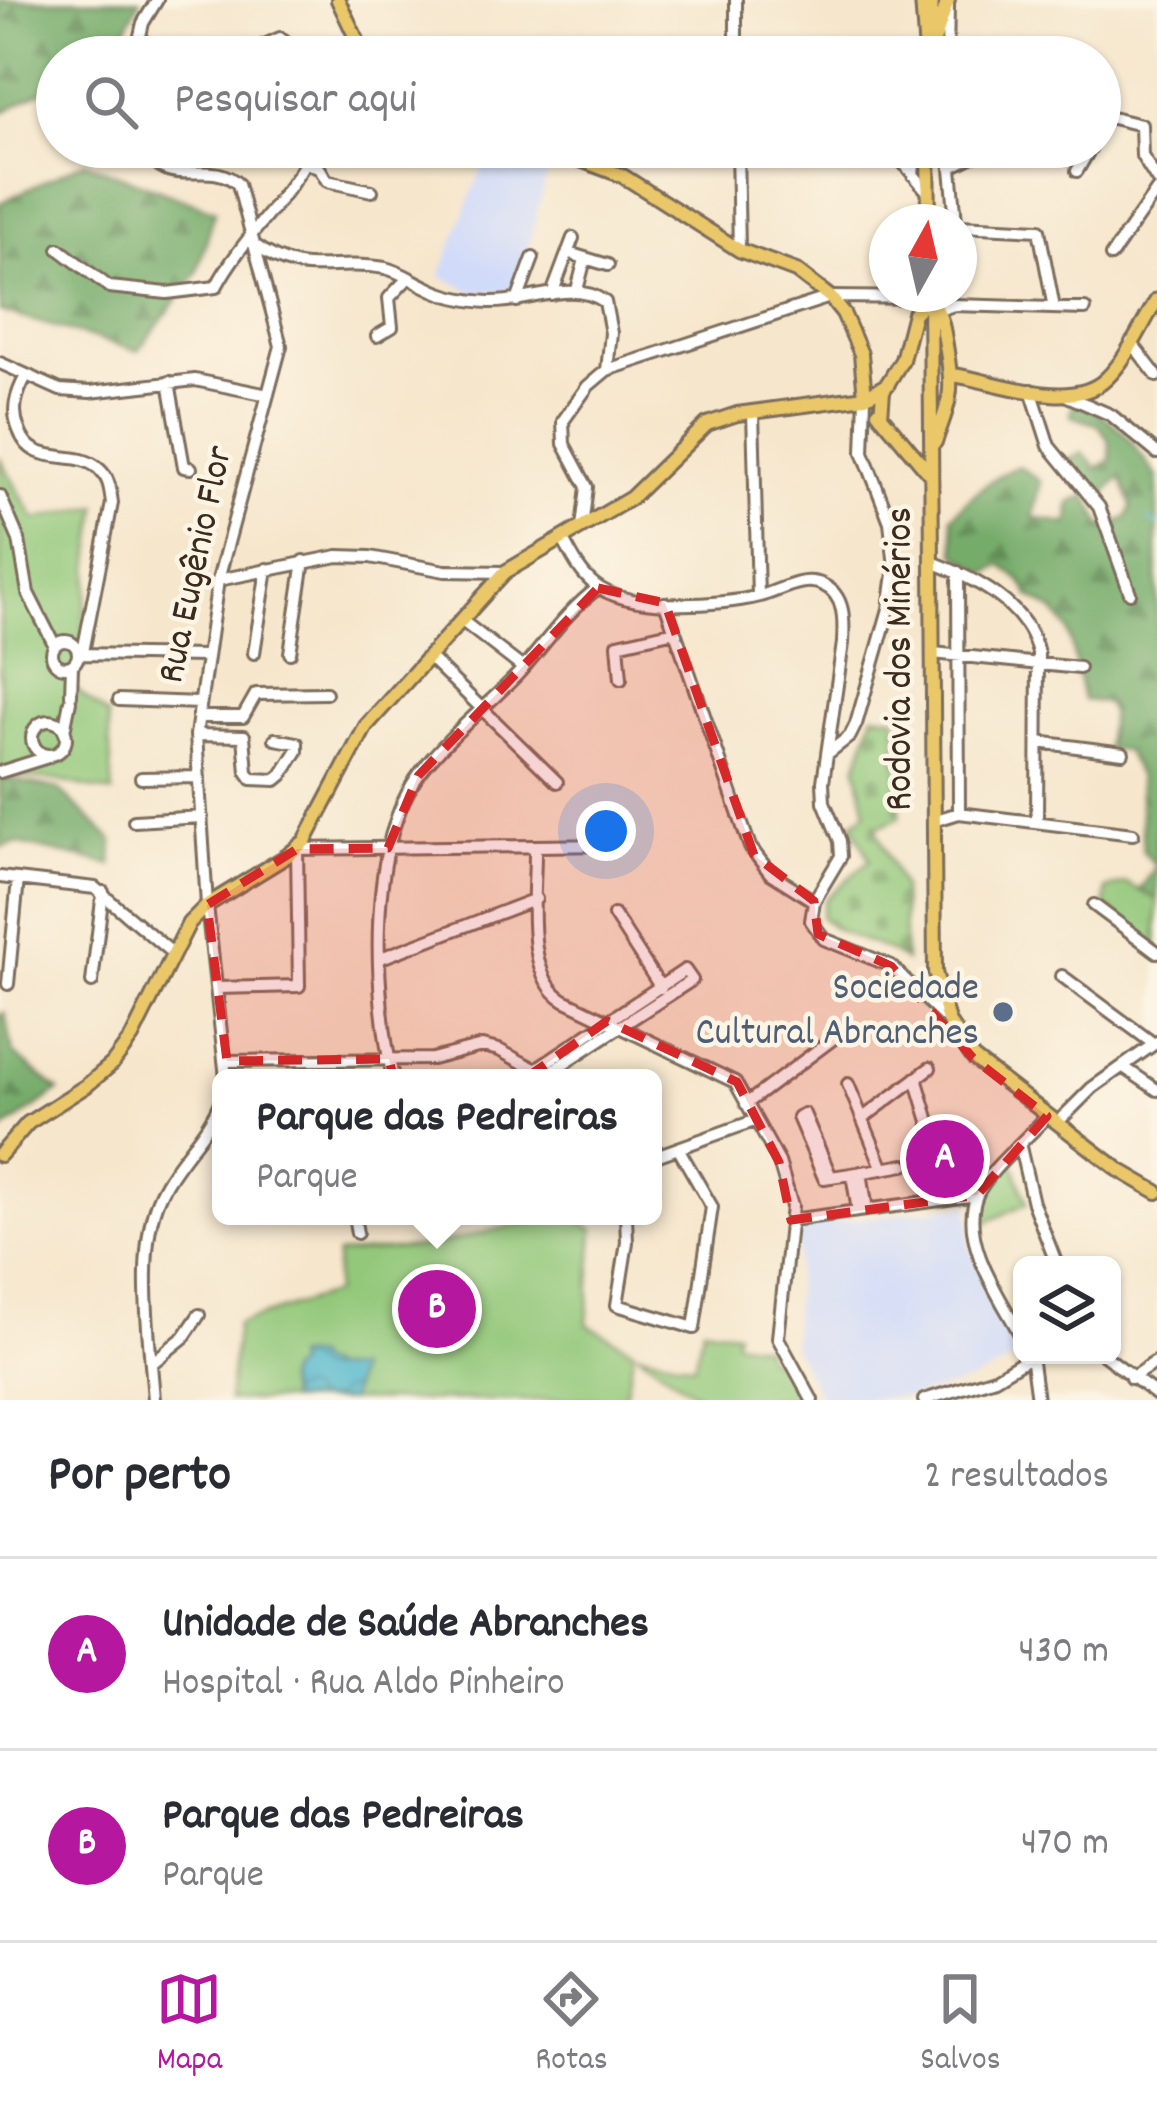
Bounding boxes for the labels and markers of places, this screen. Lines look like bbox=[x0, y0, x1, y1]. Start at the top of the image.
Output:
place label: Sociedade Cultural Abranches bbox=[695, 963, 979, 1063]
marker: Sociedade Cultural Abranches bbox=[990, 999, 1016, 1025]
pin: A bbox=[906, 1114, 984, 1204]
pin: B bbox=[398, 1264, 476, 1354]

